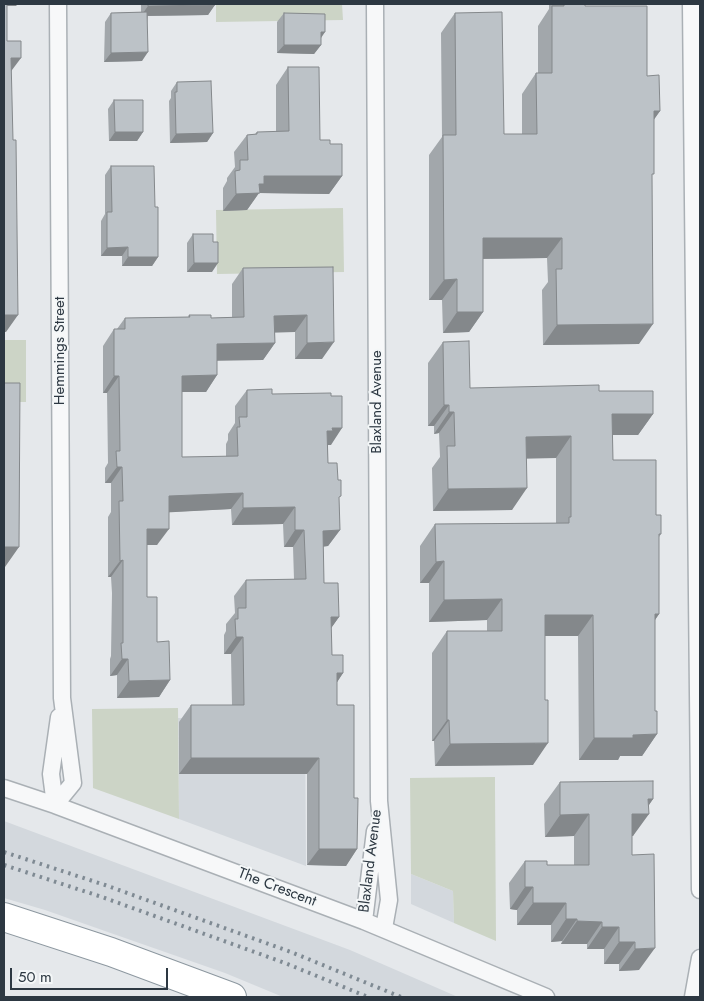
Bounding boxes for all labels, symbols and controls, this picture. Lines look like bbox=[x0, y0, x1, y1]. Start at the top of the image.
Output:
street label: Hemmings Street bbox=[51, 297, 69, 405]
street label: Blaxland Avenue bbox=[368, 350, 386, 454]
street label: Blaxland Avenue bbox=[356, 808, 386, 914]
street label: The Crescent bbox=[235, 865, 319, 911]
scale bar bbox=[12, 958, 170, 990]
text: 50 m bbox=[18, 966, 52, 988]

